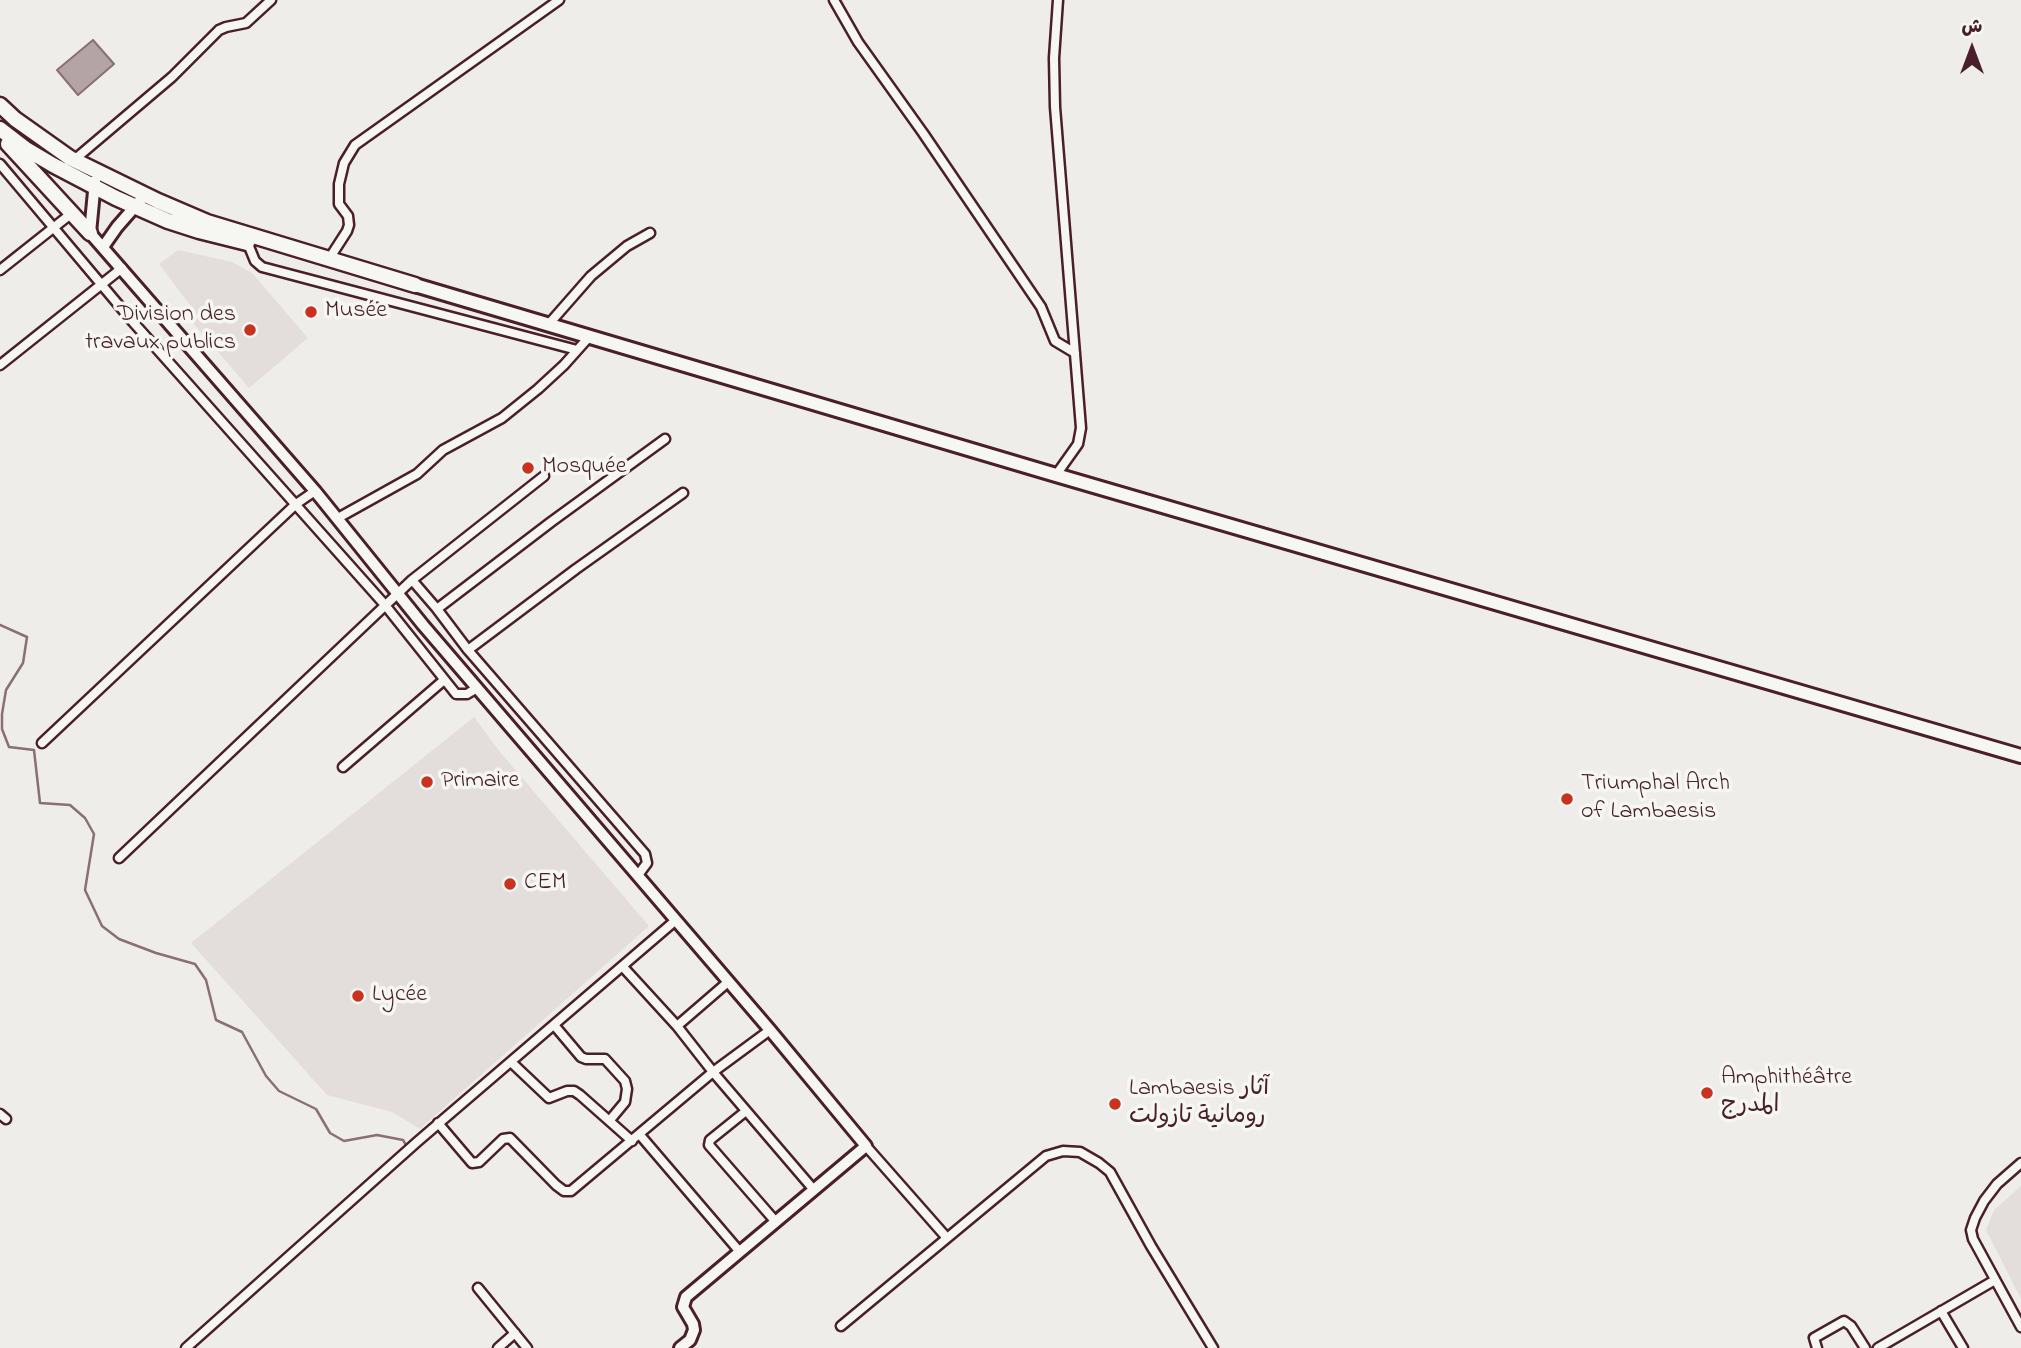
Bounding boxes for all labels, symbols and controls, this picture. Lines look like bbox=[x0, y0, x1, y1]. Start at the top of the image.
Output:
north arrow bbox=[1937, 14, 2007, 84]
text: ش bbox=[1962, 14, 1982, 41]
place label: Musée bbox=[325, 298, 387, 326]
place label: Division des travaux publics bbox=[85, 302, 236, 358]
marker: Musée bbox=[303, 304, 319, 320]
marker: Division des travaux publics bbox=[242, 322, 258, 338]
place label: Mosquée bbox=[542, 454, 626, 482]
marker: Mosquée bbox=[520, 460, 536, 476]
place label: Primaire bbox=[441, 768, 519, 796]
place label: Triumphal Arch of Lambaesis bbox=[1581, 771, 1730, 827]
marker: Primaire bbox=[419, 774, 435, 790]
marker: Triumphal Arch of Lambaesis bbox=[1559, 791, 1575, 807]
place label: CEM bbox=[524, 870, 566, 898]
marker: CEM bbox=[502, 876, 518, 892]
place label: Lycée bbox=[372, 982, 427, 1010]
marker: Lycée bbox=[350, 988, 366, 1004]
place label: Amphithéâtre المدرج bbox=[1721, 1065, 1852, 1121]
place label: Lambaesis آثار رومانية تازولت bbox=[1129, 1076, 1269, 1132]
marker: Amphithéâtre المدرج bbox=[1699, 1085, 1715, 1101]
marker: Lambaesis آثار رومانية تازولت bbox=[1107, 1096, 1123, 1112]

